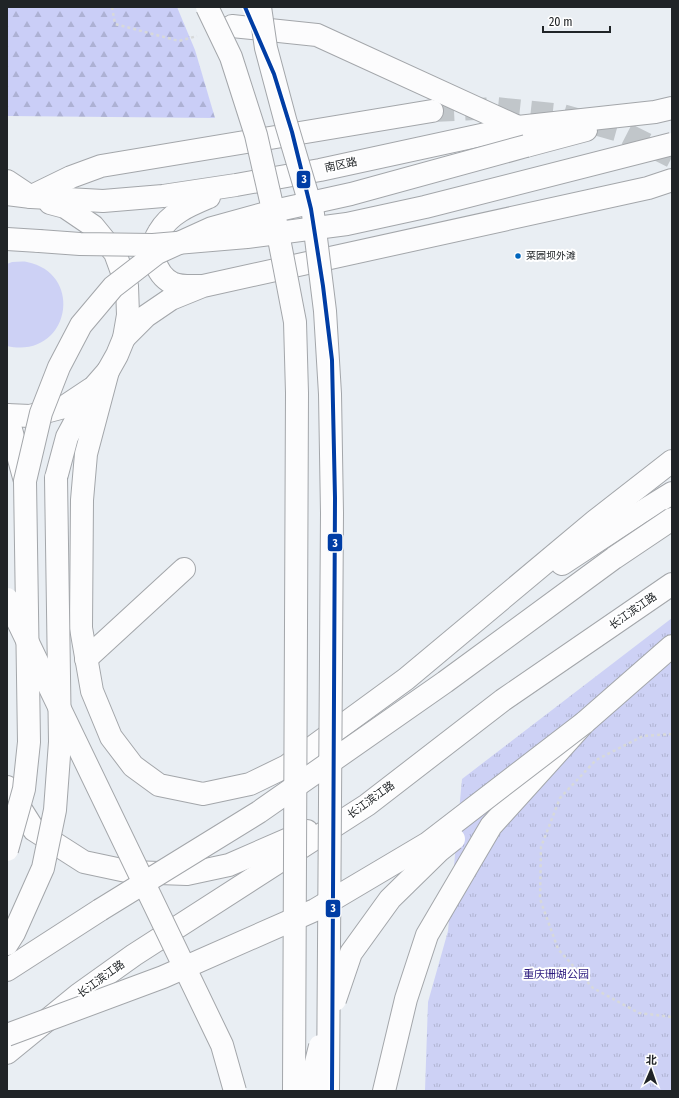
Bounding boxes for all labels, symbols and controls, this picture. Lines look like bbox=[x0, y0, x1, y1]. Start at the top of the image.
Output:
scale bar bbox=[543, 8, 610, 34]
text: 20 m bbox=[549, 15, 573, 29]
street label: 南区路 bbox=[324, 155, 358, 175]
line badge: 3 bbox=[296, 170, 311, 189]
text: 3 bbox=[300, 173, 307, 186]
place label: 菜园坝外滩 bbox=[526, 250, 576, 262]
marker: 菜园坝外滩 bbox=[513, 251, 523, 261]
line badge: 3 bbox=[327, 533, 343, 552]
text: 3 bbox=[331, 537, 338, 550]
street label: 长江滨江路 bbox=[607, 590, 659, 632]
street label: 长江滨江路 bbox=[345, 779, 397, 821]
line badge: 3 bbox=[325, 899, 341, 918]
text: 3 bbox=[329, 902, 336, 915]
street label: 长江滨江路 bbox=[75, 958, 127, 1000]
park label: 重庆珊瑚公园 bbox=[523, 968, 589, 981]
north arrow bbox=[631, 1050, 671, 1090]
text: 北 bbox=[646, 1054, 657, 1067]

